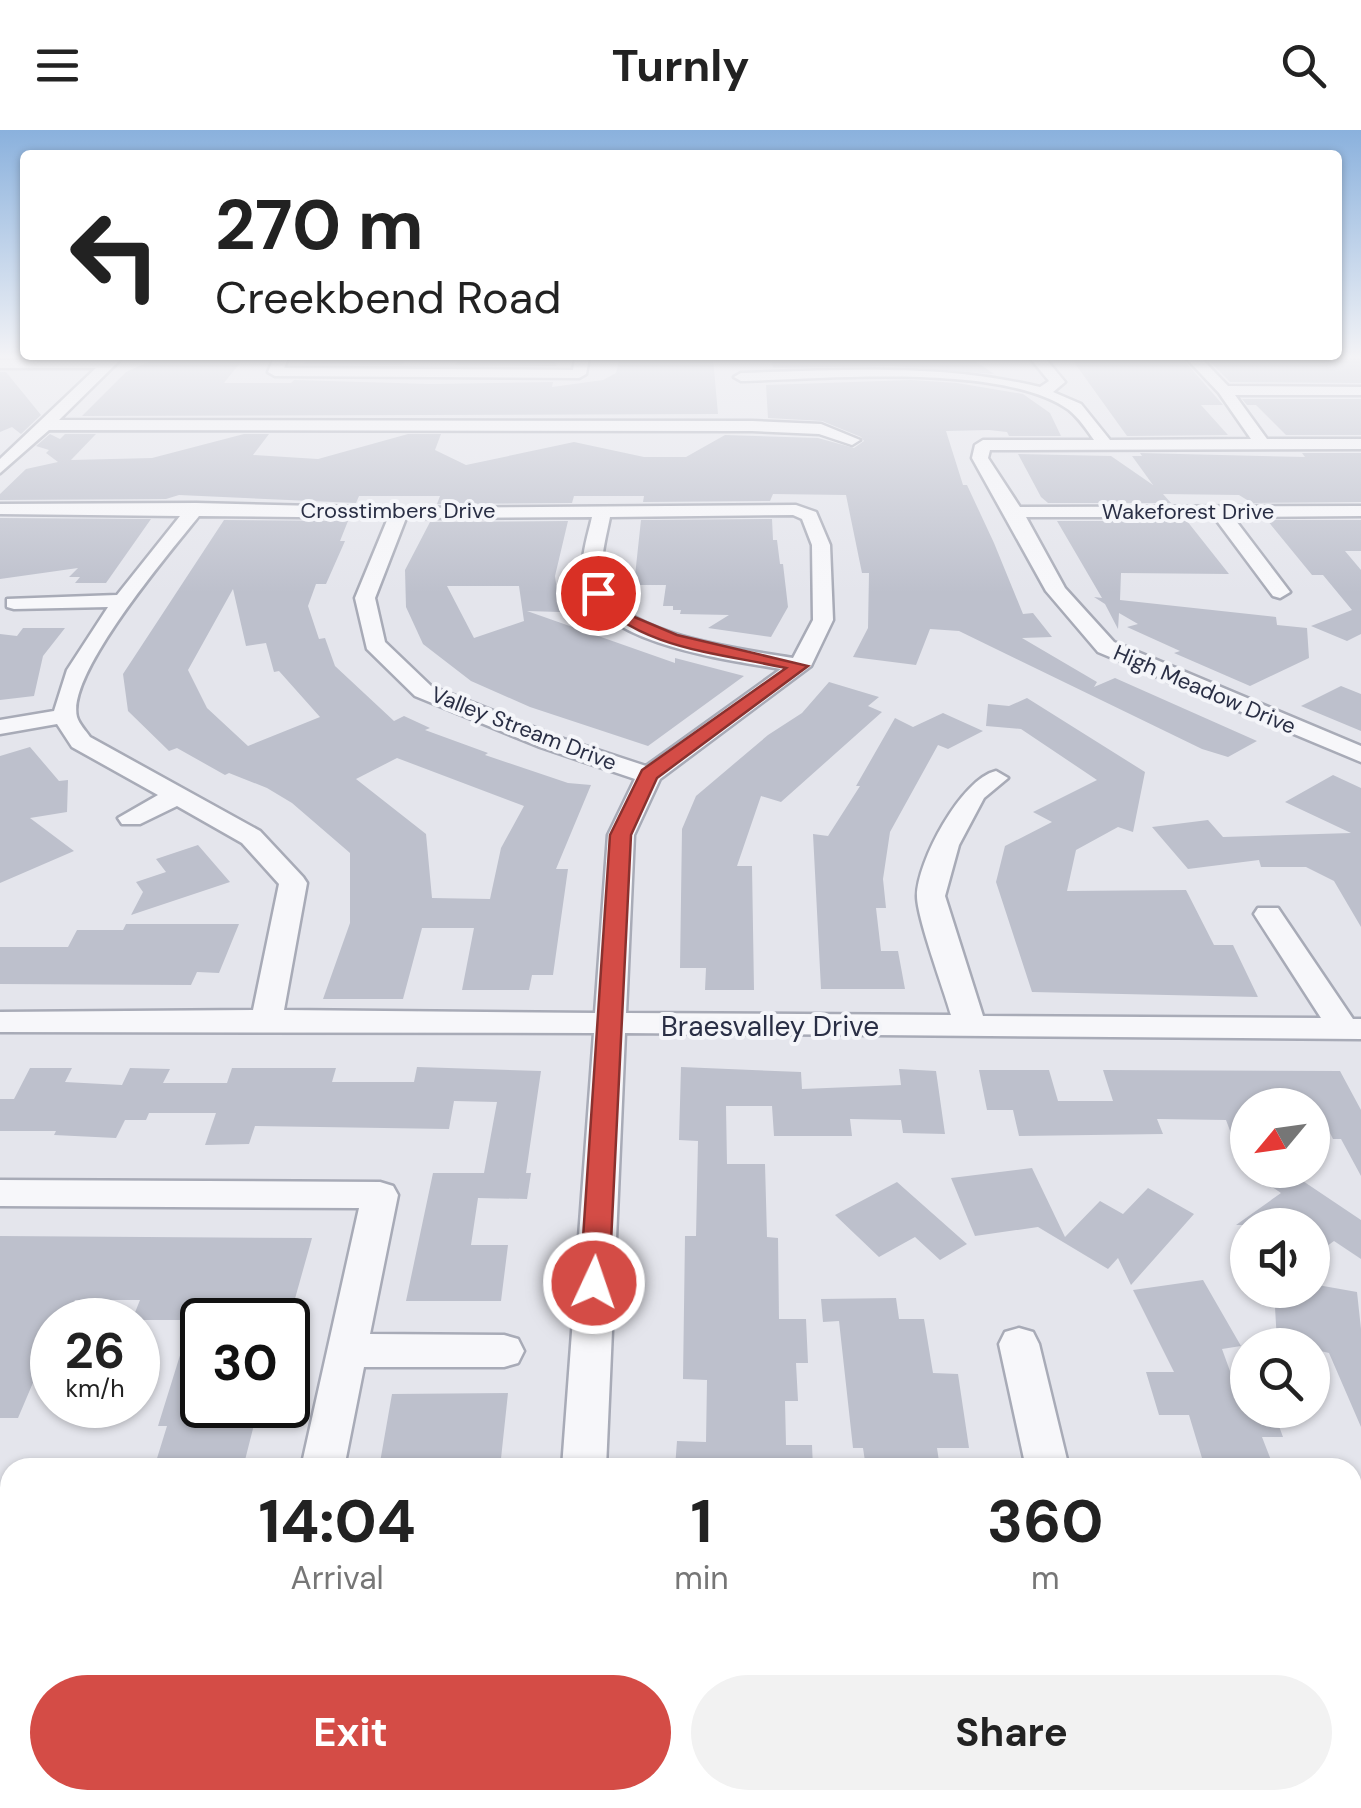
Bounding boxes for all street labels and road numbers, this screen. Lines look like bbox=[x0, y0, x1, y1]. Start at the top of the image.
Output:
street label: Crosstimbers Drive bbox=[300, 496, 496, 525]
street label: Wakeforest Drive bbox=[1102, 497, 1274, 526]
street label: High Meadow Drive bbox=[1109, 638, 1300, 741]
street label: Valley Stream Drive bbox=[427, 680, 621, 777]
street label: Braesvalley Drive bbox=[661, 1008, 879, 1045]

